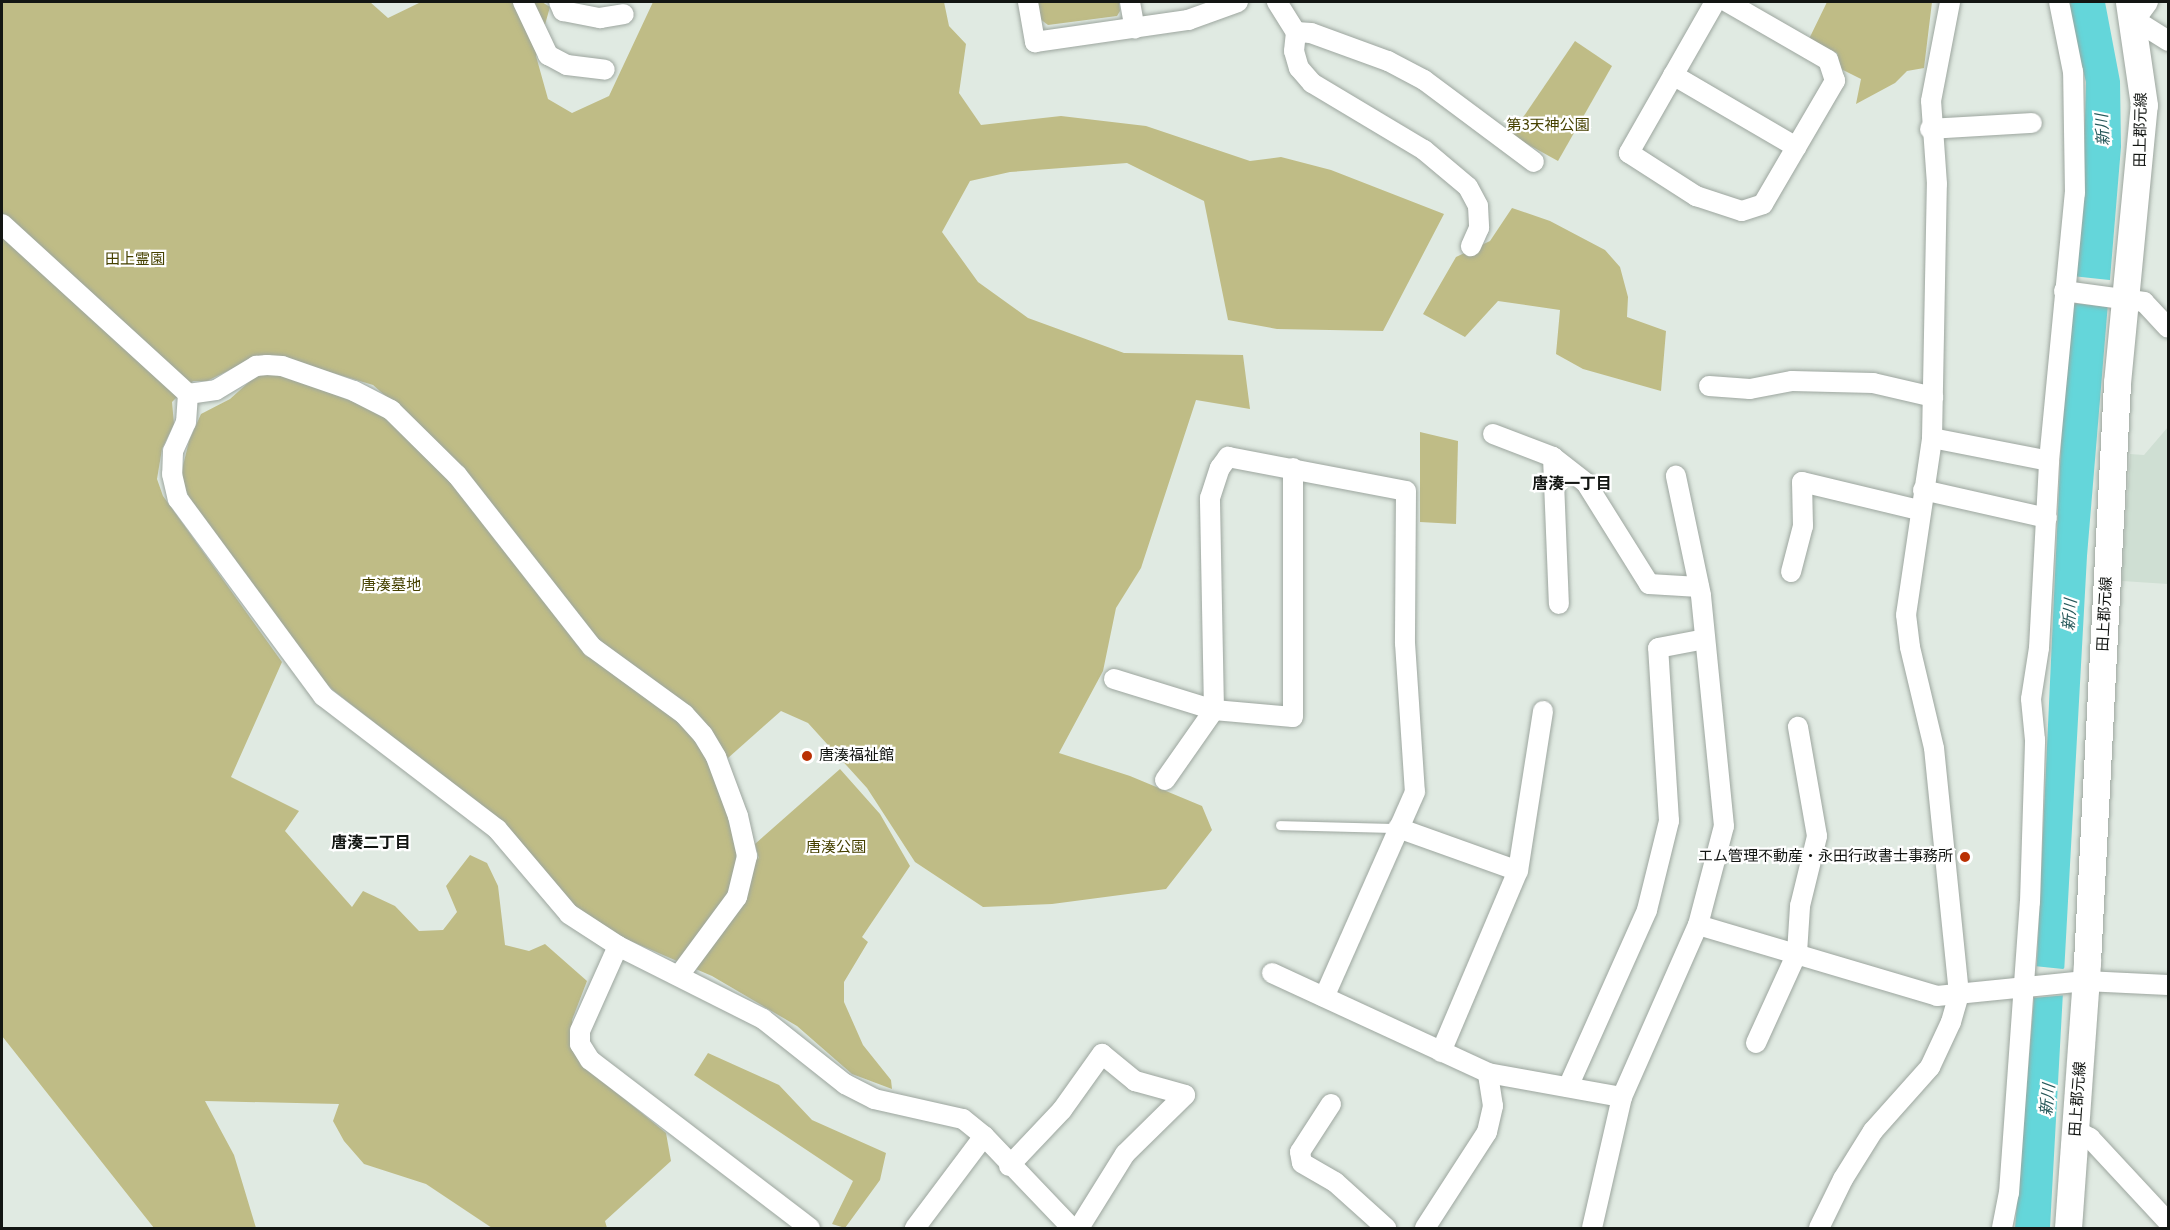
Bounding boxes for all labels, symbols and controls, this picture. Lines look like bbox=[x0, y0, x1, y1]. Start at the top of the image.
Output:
street label: 田上郡元線 bbox=[2131, 92, 2151, 168]
water label: 新川 bbox=[2093, 114, 2113, 146]
park label: 第3天神公園 bbox=[1506, 117, 1590, 135]
park label: 田上霊園 bbox=[105, 251, 165, 269]
district label: 唐湊一丁目 bbox=[1532, 474, 1612, 494]
street label: 田上郡元線 bbox=[2094, 576, 2116, 652]
park label: 唐湊墓地 bbox=[361, 577, 421, 595]
water label: 新川 bbox=[2059, 598, 2081, 632]
place label: 唐湊福祉館 bbox=[819, 747, 894, 765]
marker: 唐湊福祉館 bbox=[800, 749, 814, 763]
district label: 唐湊二丁目 bbox=[331, 833, 411, 853]
park label: 唐湊公園 bbox=[806, 839, 866, 857]
place label: エム管理不動産・永田行政書士事務所 bbox=[1698, 848, 1953, 866]
marker: エム管理不動産・永田行政書士事務所 bbox=[1958, 850, 1972, 864]
street label: 田上郡元線 bbox=[2066, 1061, 2090, 1137]
water label: 新川 bbox=[2037, 1083, 2059, 1117]

